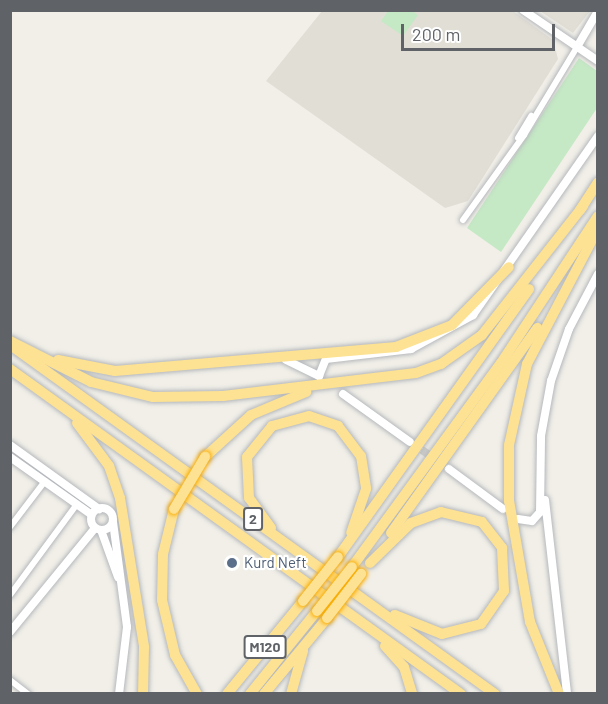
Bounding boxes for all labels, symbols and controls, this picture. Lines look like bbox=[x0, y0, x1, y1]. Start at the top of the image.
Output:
scale bar bbox=[404, 12, 558, 50]
text: 200 m bbox=[412, 23, 460, 45]
road number: 2 bbox=[242, 508, 264, 530]
place label: Kurd Neft bbox=[244, 554, 307, 572]
marker: Kurd Neft bbox=[225, 556, 239, 570]
road number: M120 bbox=[242, 636, 288, 658]

